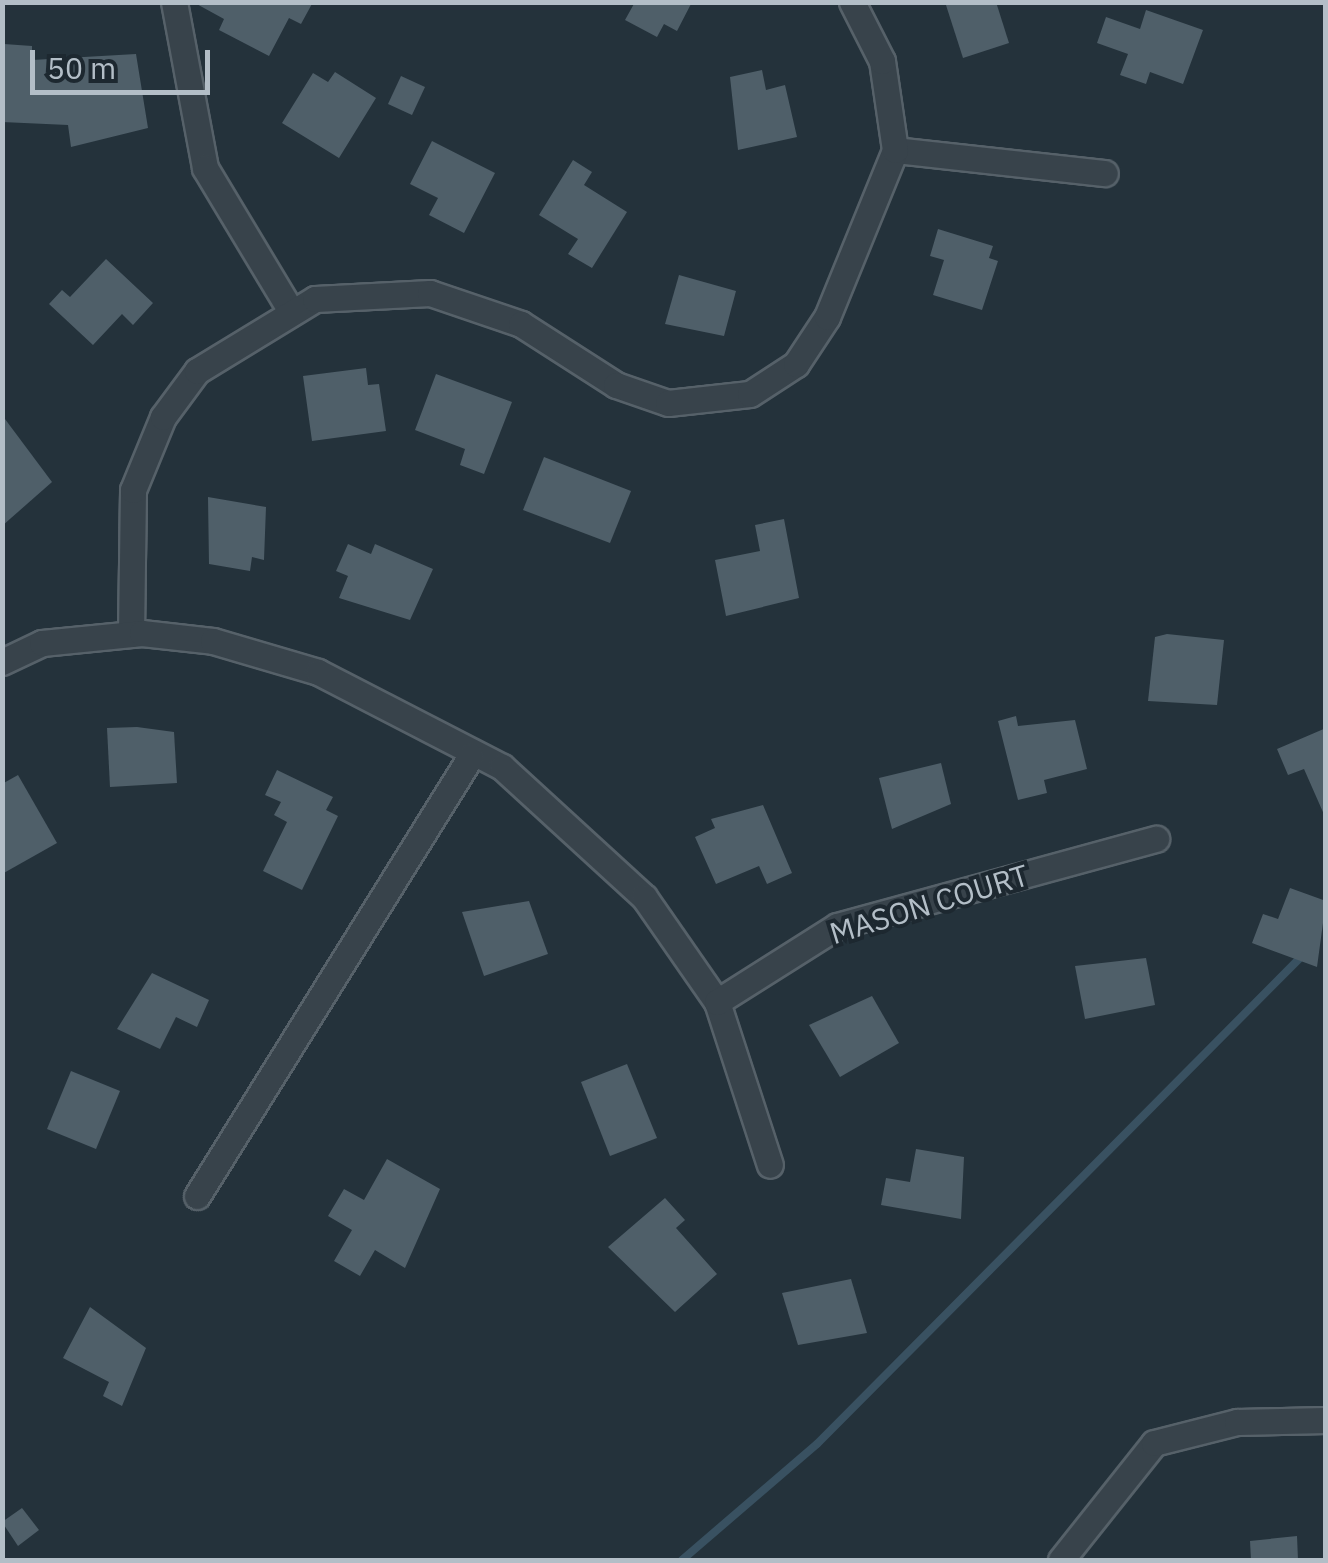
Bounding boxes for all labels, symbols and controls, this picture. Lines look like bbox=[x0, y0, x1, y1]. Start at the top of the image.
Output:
scale bar bbox=[35, 30, 215, 92]
text: 50 m bbox=[47, 48, 116, 87]
street label: MASON COURT bbox=[825, 857, 1033, 951]

